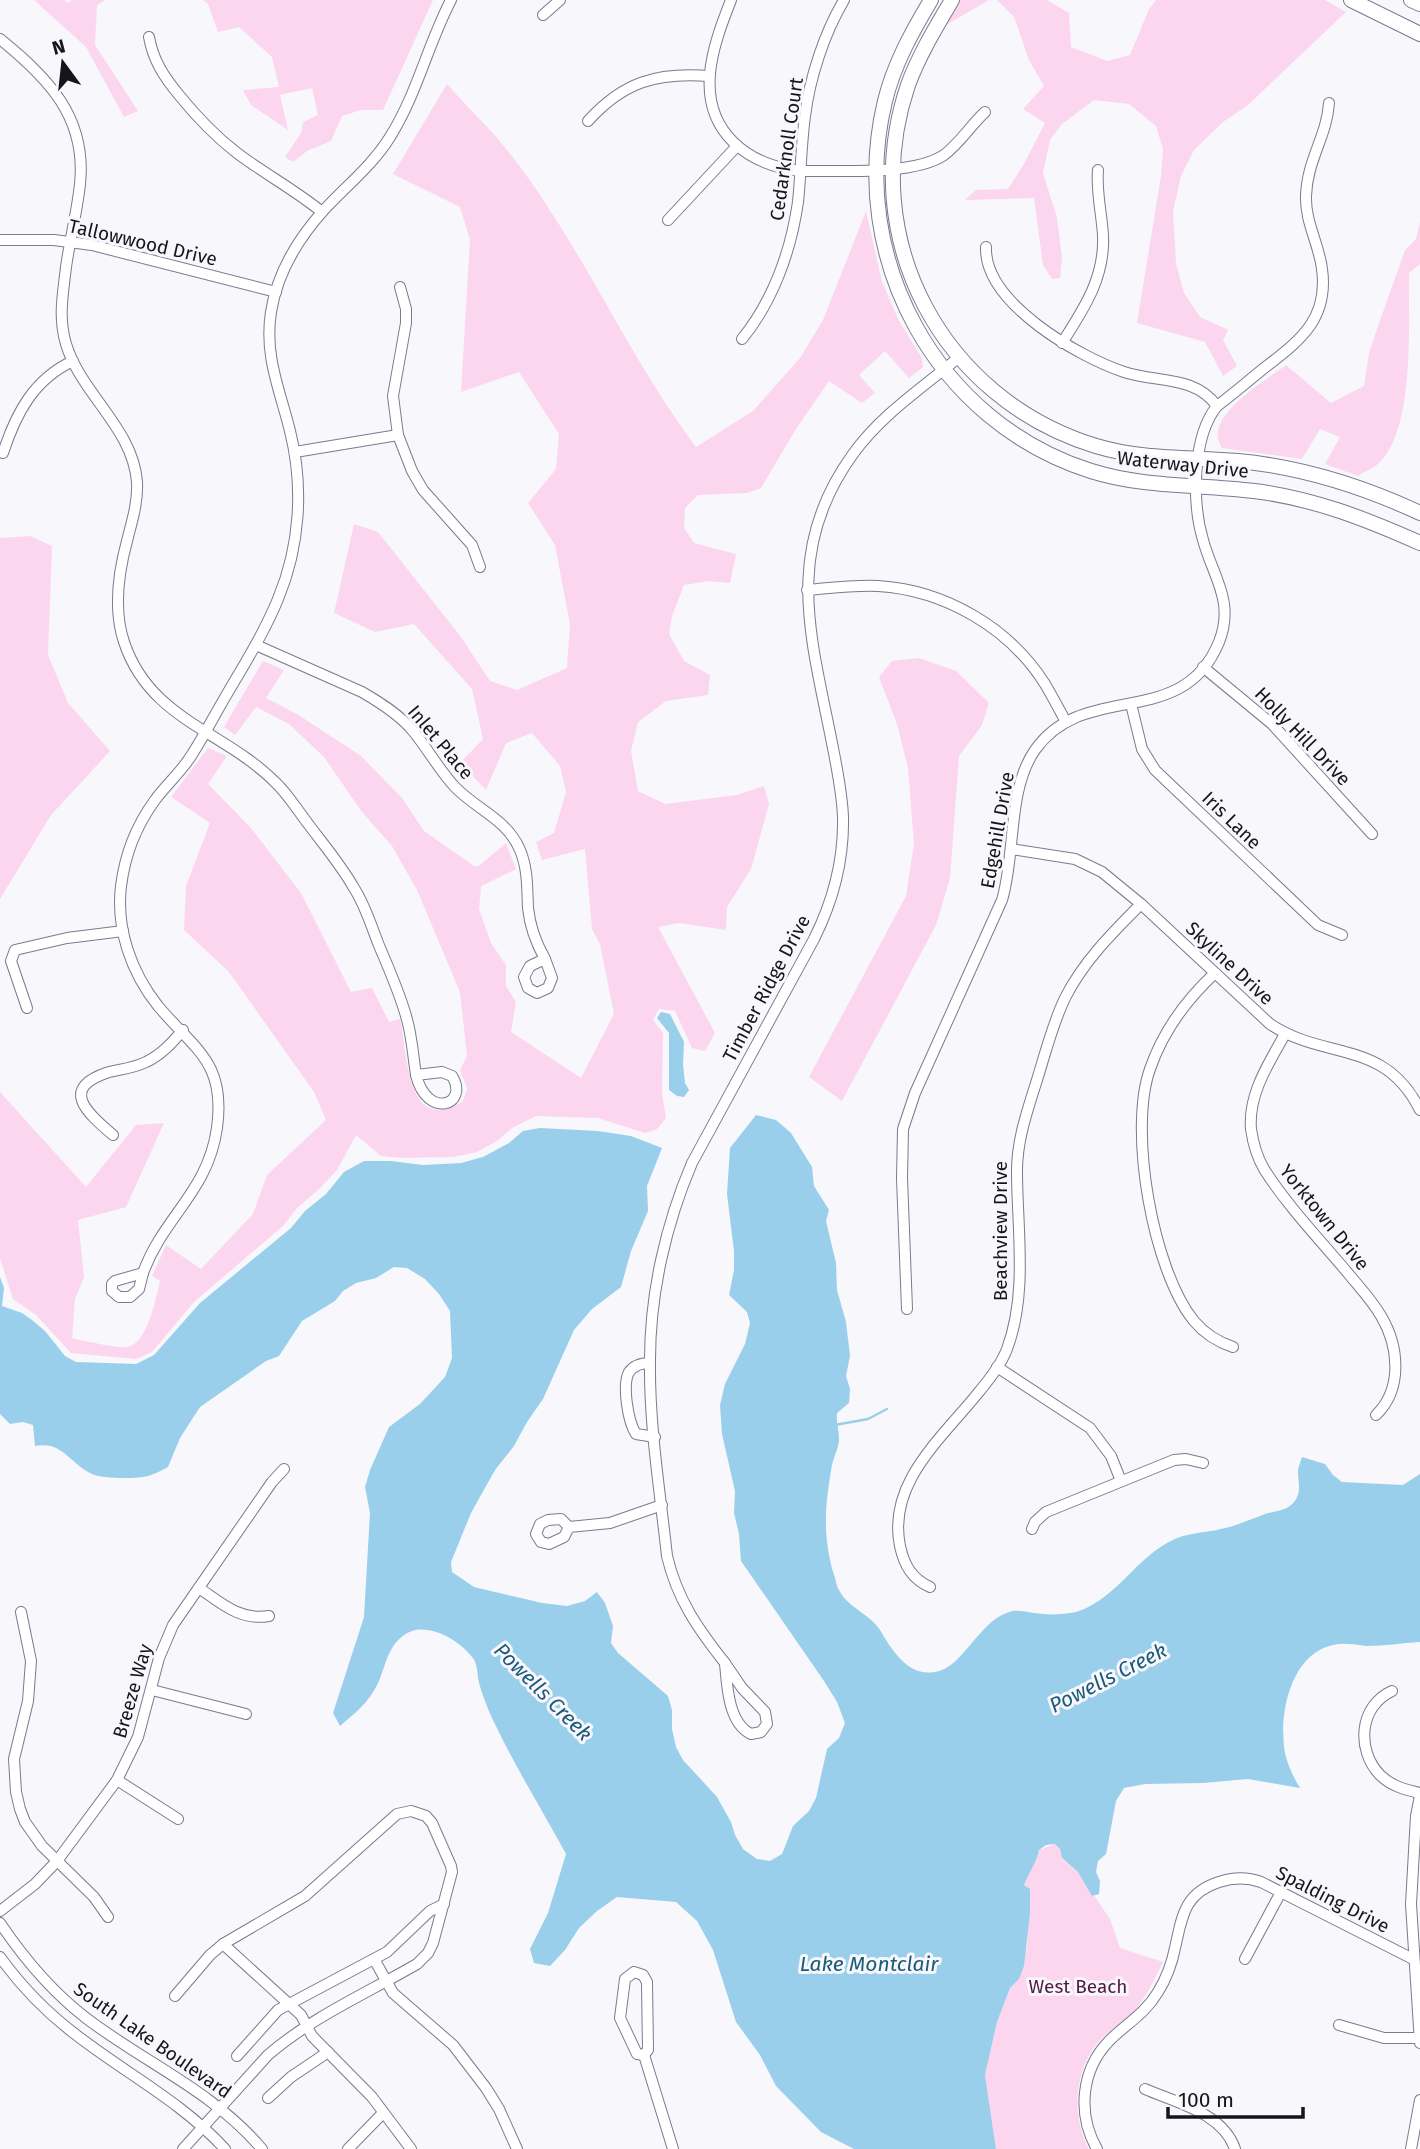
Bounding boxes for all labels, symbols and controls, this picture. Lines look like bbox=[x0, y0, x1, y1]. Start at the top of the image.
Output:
north arrow bbox=[28, 28, 98, 98]
text: N bbox=[50, 34, 68, 60]
street label: Cedarknoll Court bbox=[765, 76, 808, 222]
street label: Tallowwood Drive bbox=[66, 214, 219, 271]
street label: Waterway Drive bbox=[1116, 446, 1250, 483]
street label: Holly Hill Drive bbox=[1250, 682, 1355, 791]
street label: Inlet Place bbox=[403, 700, 478, 784]
street label: Edgehill Drive bbox=[976, 770, 1019, 890]
street label: Iris Lane bbox=[1197, 787, 1266, 854]
street label: Timber Ridge Drive bbox=[718, 911, 815, 1066]
street label: Skyline Drive bbox=[1181, 917, 1278, 1010]
street label: Yorktown Drive bbox=[1275, 1160, 1374, 1275]
street label: Beachview Drive bbox=[989, 1161, 1012, 1301]
water label: Powells Creek bbox=[488, 1637, 598, 1747]
water label: Powells Creek bbox=[1045, 1637, 1171, 1719]
street label: Breeze Way bbox=[108, 1641, 157, 1741]
street label: Spalding Drive bbox=[1272, 1861, 1393, 1938]
water label: Lake Montclair bbox=[800, 1951, 939, 1977]
park label: West Beach bbox=[1029, 1975, 1127, 1998]
street label: South Lake Boulevard bbox=[70, 1977, 236, 2103]
scale bar bbox=[1168, 2076, 1303, 2120]
text: 100 m bbox=[1178, 2087, 1234, 2113]

